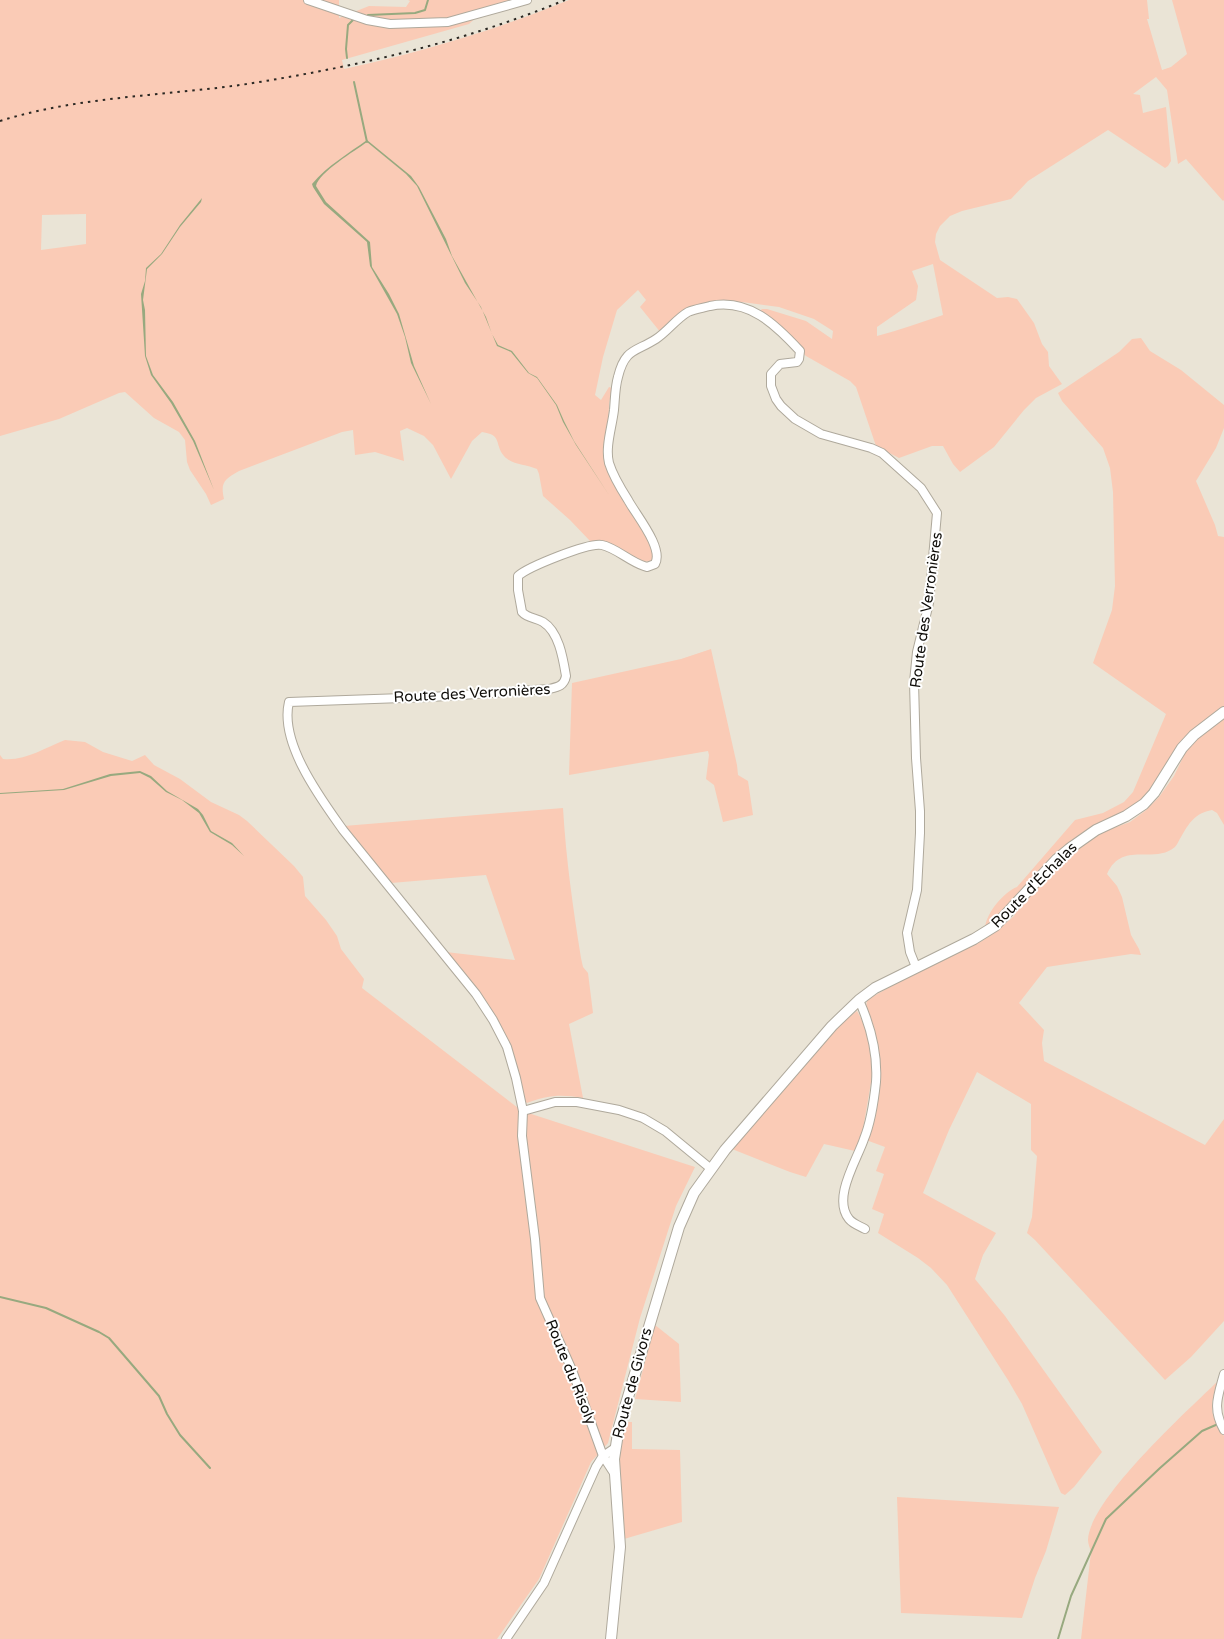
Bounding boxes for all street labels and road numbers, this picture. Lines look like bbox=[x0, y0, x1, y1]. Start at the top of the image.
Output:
street label: Route des Verronières bbox=[906, 531, 946, 689]
street label: Route des Verronières bbox=[393, 680, 551, 706]
street label: Route d'Échalas bbox=[987, 838, 1081, 932]
street label: Route du Risoly bbox=[542, 1317, 600, 1427]
street label: Route de Givors bbox=[609, 1326, 655, 1440]

